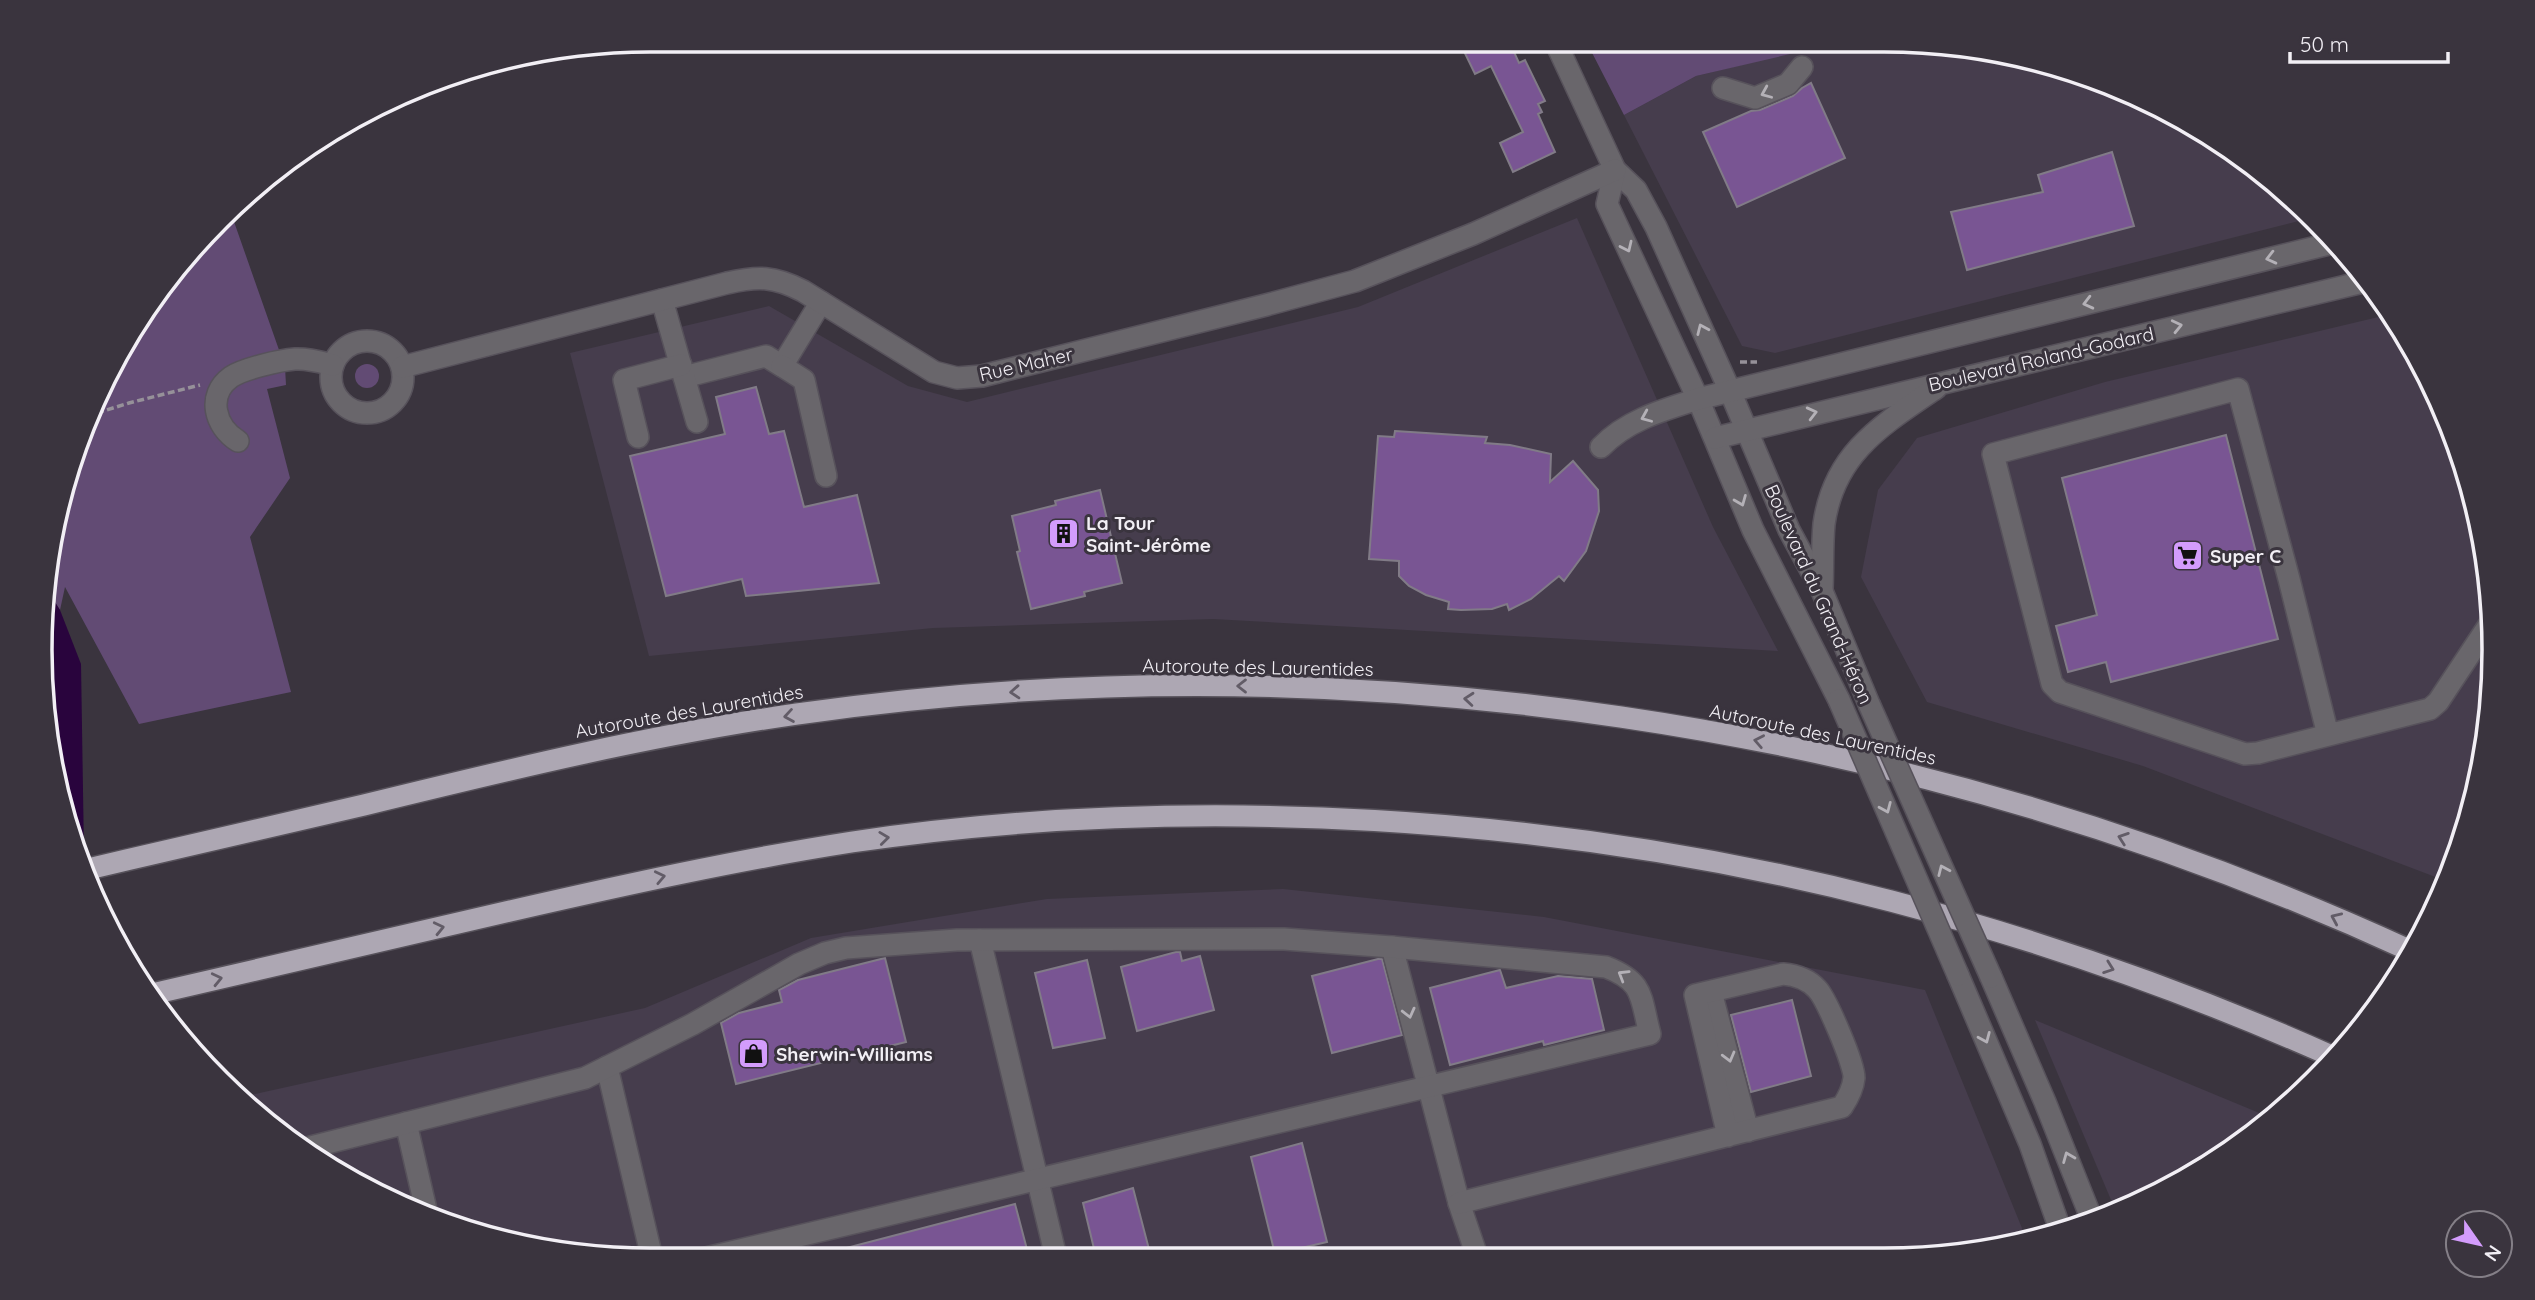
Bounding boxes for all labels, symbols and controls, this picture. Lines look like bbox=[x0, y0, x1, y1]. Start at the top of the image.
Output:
scale bar bbox=[2290, 21, 2448, 65]
text: 50 m bbox=[2300, 31, 2349, 57]
one-way arrow bbox=[1761, 85, 1773, 99]
one-way arrow bbox=[1619, 240, 1633, 252]
one-way arrow bbox=[2265, 250, 2277, 264]
one-way arrow bbox=[2082, 295, 2094, 309]
one-way arrow bbox=[2171, 320, 2183, 334]
street label: Boulevard Roland-Godard bbox=[1926, 321, 2156, 397]
one-way arrow bbox=[1696, 324, 1710, 336]
street label: Rue Maher bbox=[977, 341, 1076, 386]
one-way arrow bbox=[1806, 407, 1818, 422]
one-way arrow bbox=[1641, 409, 1653, 423]
street label: Boulevard du Grand-Héron bbox=[1760, 480, 1878, 708]
one-way arrow bbox=[1733, 495, 1747, 507]
place label: La Tour Saint-Jérôme bbox=[1086, 511, 1211, 557]
building icon: La Tour Saint-Jérôme bbox=[1046, 517, 1080, 551]
supermarket icon: Super C bbox=[2170, 539, 2204, 573]
place label: Super C bbox=[2210, 544, 2281, 568]
street label: Autoroute des Laurentides bbox=[1142, 653, 1374, 681]
one-way arrow bbox=[1237, 678, 1247, 694]
street label: Autoroute des Laurentides bbox=[573, 679, 805, 743]
one-way arrow bbox=[1009, 684, 1020, 699]
one-way arrow bbox=[1464, 692, 1475, 707]
street label: Autoroute des Laurentides bbox=[1707, 698, 1939, 770]
one-way arrow bbox=[783, 708, 795, 723]
one-way arrow bbox=[1753, 735, 1765, 750]
one-way arrow bbox=[1878, 801, 1892, 813]
one-way arrow bbox=[879, 831, 890, 846]
one-way arrow bbox=[2117, 831, 2129, 846]
one-way arrow bbox=[1937, 865, 1951, 878]
one-way arrow bbox=[654, 871, 666, 886]
one-way arrow bbox=[2330, 912, 2343, 926]
one-way arrow bbox=[433, 922, 445, 936]
one-way arrow bbox=[2103, 960, 2115, 974]
one-way arrow bbox=[1618, 971, 1631, 984]
one-way arrow bbox=[211, 973, 223, 988]
one-way arrow bbox=[1401, 1007, 1415, 1019]
one-way arrow bbox=[1977, 1031, 1991, 1043]
shop icon: Sherwin-Williams bbox=[736, 1037, 770, 1071]
place label: Sherwin-Williams bbox=[776, 1042, 933, 1066]
one-way arrow bbox=[1721, 1051, 1735, 1063]
one-way arrow bbox=[2062, 1151, 2076, 1163]
north arrow bbox=[2444, 1209, 2514, 1279]
text: N bbox=[2479, 1241, 2507, 1266]

